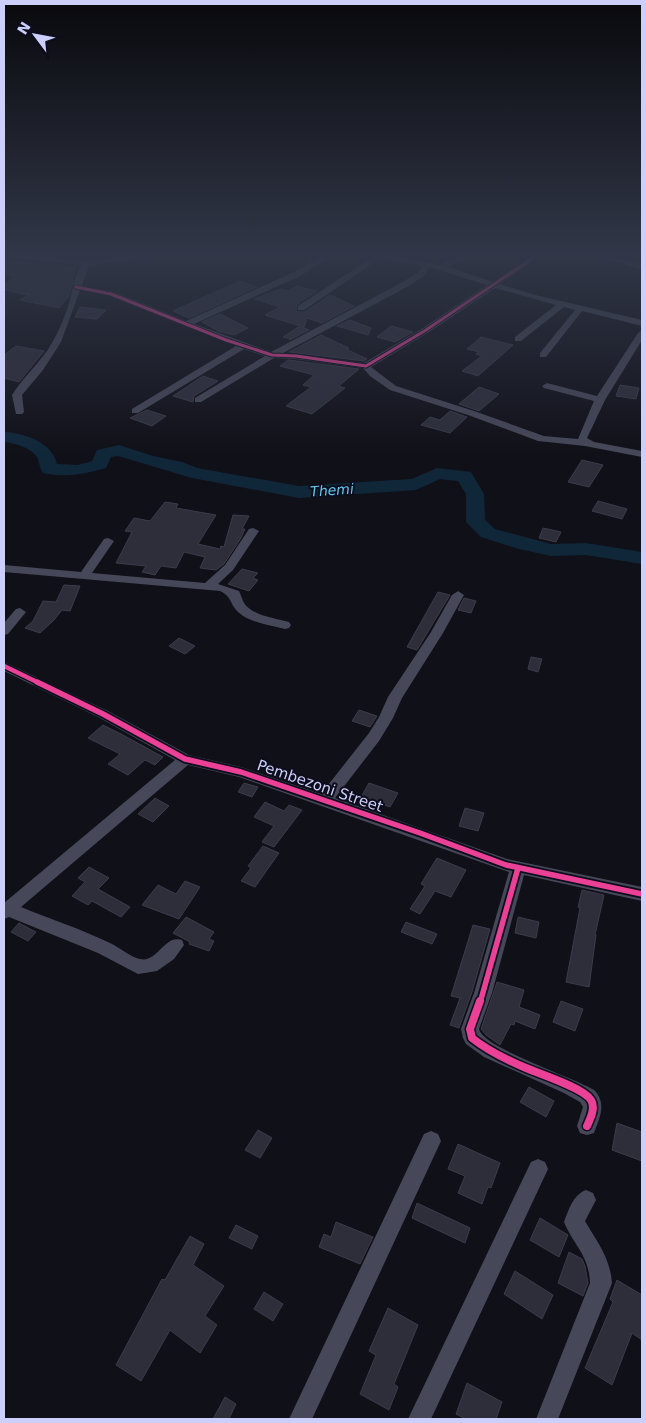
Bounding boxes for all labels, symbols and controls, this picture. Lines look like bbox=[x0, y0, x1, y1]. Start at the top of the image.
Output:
north arrow bbox=[10, 10, 60, 60]
text: N bbox=[14, 19, 34, 37]
water label: Themi bbox=[310, 480, 354, 500]
street label: Pembezoni Street bbox=[255, 756, 386, 816]

